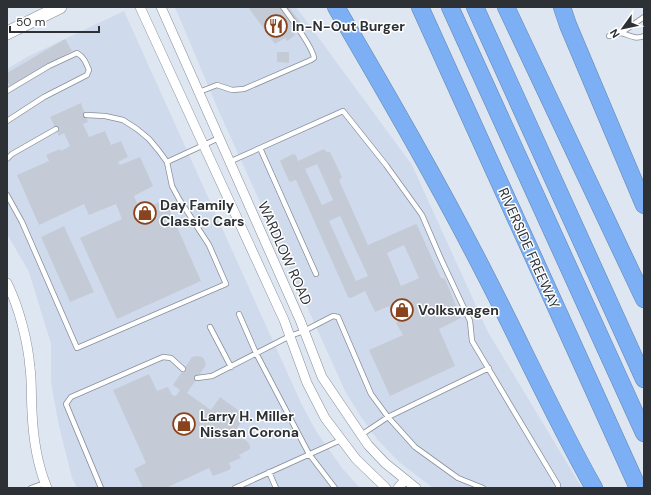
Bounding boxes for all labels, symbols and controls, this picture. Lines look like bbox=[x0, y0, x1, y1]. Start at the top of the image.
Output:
scale bar bbox=[10, 8, 99, 34]
north arrow bbox=[603, 8, 643, 48]
restaurant icon: In-N-Out Burger bbox=[263, 13, 289, 39]
text: 50 m bbox=[16, 14, 45, 30]
place label: In-N-Out Burger bbox=[292, 17, 405, 35]
text: N bbox=[607, 26, 623, 41]
street label: RIVERSIDE FREEWAY bbox=[494, 185, 564, 311]
place label: Day Family Classic Cars bbox=[160, 196, 245, 230]
street label: WARDLOW ROAD bbox=[254, 198, 316, 308]
shop icon: Day Family Classic Cars bbox=[132, 200, 158, 226]
shop icon: Volkswagen bbox=[389, 297, 415, 323]
place label: Volkswagen bbox=[418, 301, 499, 319]
place label: Larry H. Miller Nissan Corona bbox=[200, 407, 299, 441]
shop icon: Larry H. Miller Nissan Corona bbox=[171, 411, 197, 437]

